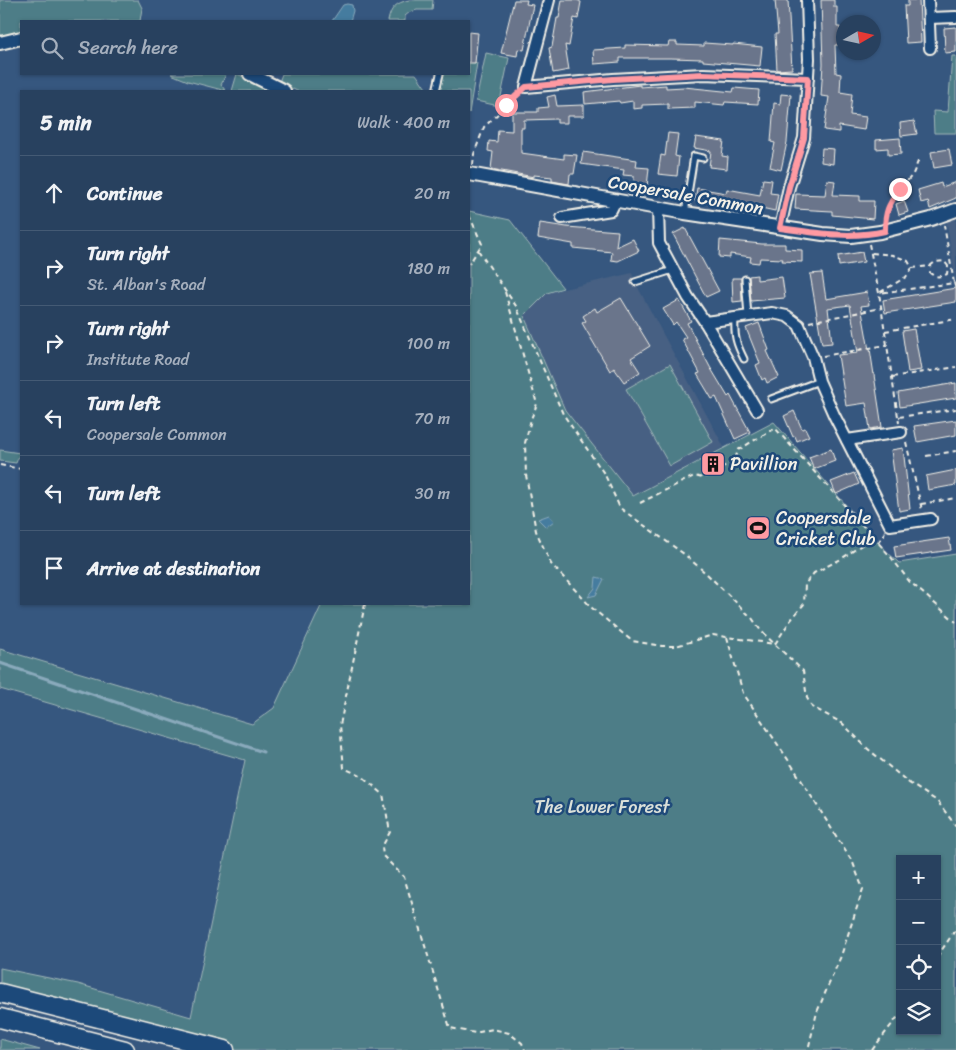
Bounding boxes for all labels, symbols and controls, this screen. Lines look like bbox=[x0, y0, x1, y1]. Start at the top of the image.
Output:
north arrow bbox=[836, 15, 881, 60]
search box bbox=[20, 20, 470, 75]
text: Search here bbox=[78, 31, 178, 64]
icon: search bbox=[38, 34, 66, 62]
route start bbox=[495, 94, 518, 117]
text: 5 min bbox=[40, 104, 92, 142]
text: Walk · 400 m bbox=[357, 108, 450, 137]
street label: Coopersale Common bbox=[606, 166, 766, 224]
text: Continue bbox=[87, 177, 163, 210]
route end bbox=[889, 178, 912, 201]
icon: ahead bbox=[40, 179, 68, 207]
text: 20 m bbox=[414, 179, 450, 208]
text: Turn right bbox=[87, 237, 169, 270]
icon: right bbox=[40, 254, 68, 282]
text: 180 m bbox=[407, 254, 450, 283]
text: St. Alban's Road bbox=[87, 270, 205, 299]
text: Turn right bbox=[87, 312, 169, 345]
icon: right bbox=[40, 329, 68, 357]
text: 100 m bbox=[406, 329, 450, 358]
text: Institute Road bbox=[87, 345, 189, 374]
text: Turn left bbox=[87, 387, 160, 420]
icon: left bbox=[40, 404, 68, 432]
text: 70 m bbox=[414, 404, 450, 433]
text: Coopersale Common bbox=[87, 420, 227, 449]
place label: Pavillion bbox=[730, 448, 798, 480]
building icon: Pavillion bbox=[700, 451, 726, 477]
text: Turn left bbox=[87, 477, 160, 510]
icon: left bbox=[40, 479, 68, 507]
text: 30 m bbox=[415, 479, 450, 508]
place label: Coopersdale Cricket Club bbox=[776, 502, 876, 555]
sports icon: Coopersdale Cricket Club bbox=[745, 515, 771, 541]
text: Arrive at destination bbox=[87, 552, 260, 585]
icon: arrive bbox=[40, 554, 68, 582]
park label: The Lower Forest bbox=[534, 791, 670, 823]
map controls bbox=[896, 855, 941, 1035]
button: + bbox=[896, 855, 941, 900]
button: − bbox=[896, 900, 941, 945]
button: locate bbox=[896, 945, 941, 990]
button: layers bbox=[896, 990, 941, 1035]

